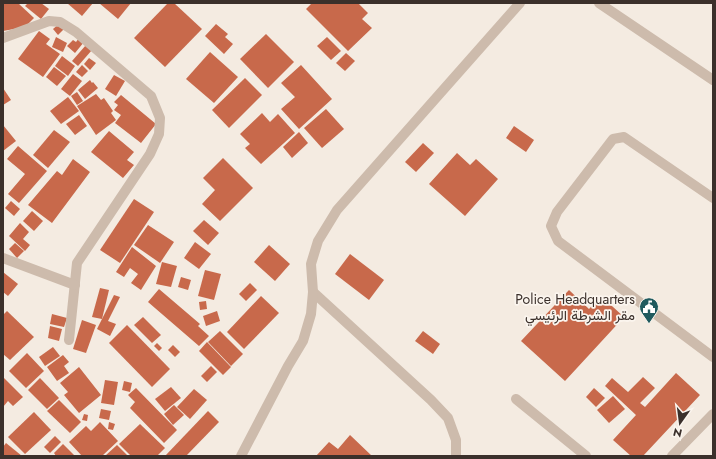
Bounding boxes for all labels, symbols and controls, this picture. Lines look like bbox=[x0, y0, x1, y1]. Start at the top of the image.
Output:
place label: Police Headquarters مقر الشرطة الرئيسي bbox=[515, 289, 635, 327]
public building icon: Police Headquarters مقر الشرطة الرئيسي bbox=[638, 296, 660, 324]
north arrow bbox=[660, 403, 700, 443]
text: N bbox=[671, 424, 684, 442]

